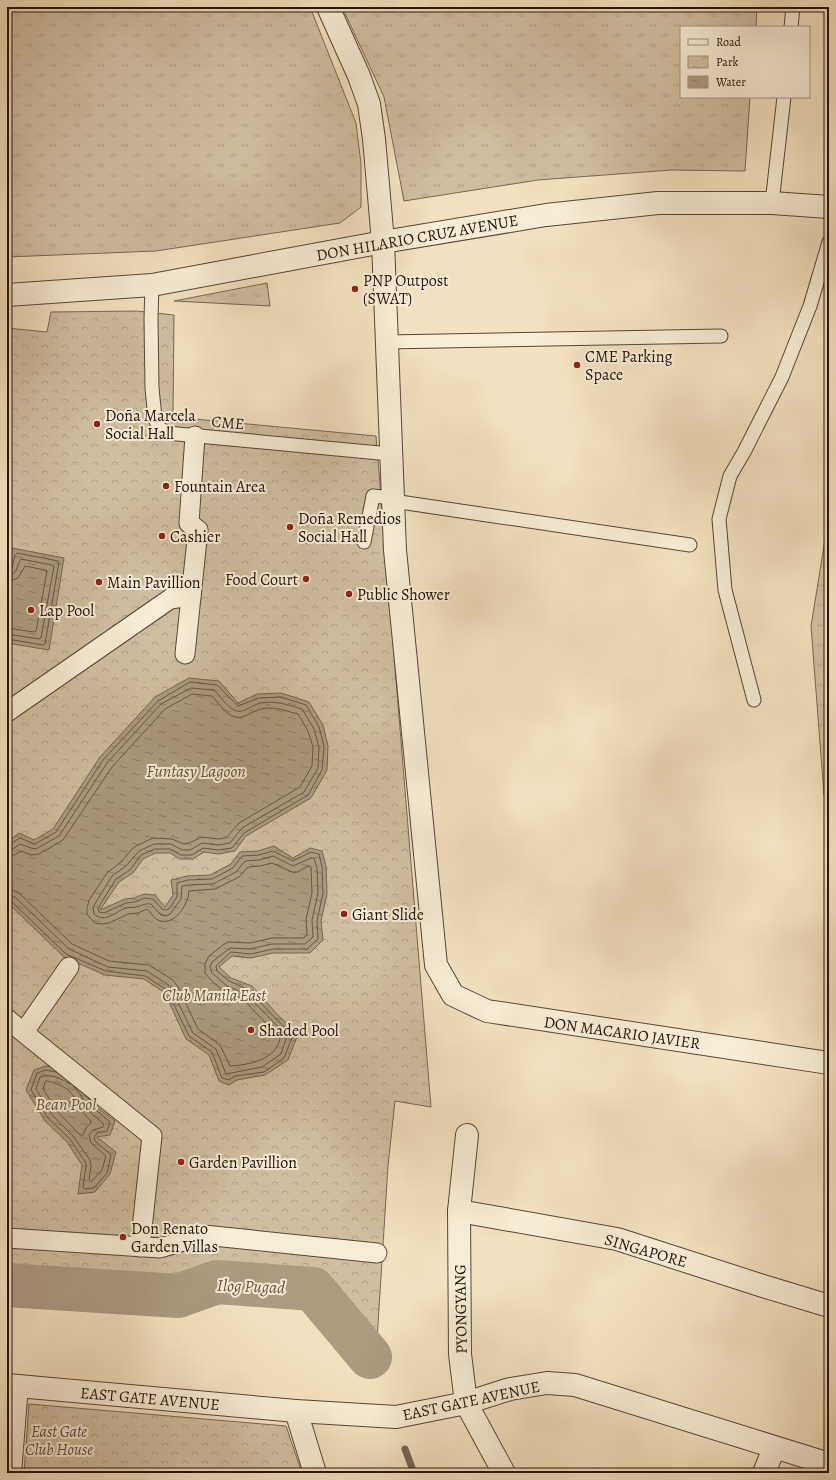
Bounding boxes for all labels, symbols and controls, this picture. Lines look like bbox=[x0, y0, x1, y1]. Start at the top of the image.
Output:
legend bbox=[680, 26, 810, 98]
text: Road bbox=[716, 34, 742, 50]
text: Park bbox=[716, 54, 739, 70]
text: Water bbox=[715, 74, 746, 90]
street label: DON HILARIO CRUZ AVENUE bbox=[314, 209, 520, 267]
place label: PNP Outpost (SWAT) bbox=[363, 270, 448, 310]
marker: PNP Outpost (SWAT) bbox=[350, 284, 360, 294]
place label: CME Parking Space bbox=[585, 346, 673, 386]
marker: CME Parking Space bbox=[572, 360, 582, 370]
place label: Doña Marcela Social Hall bbox=[105, 405, 196, 445]
street label: CME bbox=[211, 411, 245, 435]
marker: Doña Marcela Social Hall bbox=[92, 419, 102, 429]
place label: Fountain Area bbox=[174, 476, 266, 498]
marker: Fountain Area bbox=[161, 481, 171, 491]
place label: Doña Remedios Social Hall bbox=[298, 508, 401, 548]
marker: Doña Remedios Social Hall bbox=[285, 522, 295, 532]
place label: Cashier bbox=[170, 526, 220, 548]
marker: Cashier bbox=[157, 531, 167, 541]
place label: Food Court bbox=[225, 569, 298, 591]
place label: Main Pavillion bbox=[107, 572, 201, 594]
marker: Food Court bbox=[301, 574, 311, 584]
marker: Main Pavillion bbox=[94, 577, 104, 587]
place label: Public Shower bbox=[357, 584, 450, 606]
marker: Public Shower bbox=[344, 589, 354, 599]
place label: Lap Pool bbox=[39, 600, 94, 622]
marker: Lap Pool bbox=[26, 605, 36, 615]
water label: Funtasy Lagoon bbox=[146, 760, 246, 783]
place label: Giant Slide bbox=[352, 904, 424, 926]
marker: Giant Slide bbox=[339, 909, 349, 919]
park label: Club Manila East bbox=[162, 985, 267, 1007]
street label: DON MACARIO JAVIER bbox=[542, 1011, 702, 1055]
place label: Shaded Pool bbox=[259, 1020, 339, 1042]
marker: Shaded Pool bbox=[246, 1025, 256, 1035]
water label: Bean Pool bbox=[35, 1093, 97, 1116]
place label: Garden Pavillion bbox=[189, 1152, 297, 1174]
marker: Garden Pavillion bbox=[176, 1157, 186, 1167]
place label: Don Renato Garden Villas bbox=[131, 1218, 218, 1258]
street label: SINGAPORE bbox=[602, 1229, 690, 1273]
marker: Don Renato Garden Villas bbox=[118, 1232, 128, 1242]
street label: PYONGYANG bbox=[449, 1264, 473, 1354]
water label: Ilog Pugad bbox=[217, 1274, 285, 1299]
street label: EAST GATE AVENUE bbox=[400, 1376, 542, 1426]
street label: EAST GATE AVENUE bbox=[79, 1382, 221, 1416]
park label: East Gate Club House bbox=[25, 1421, 93, 1461]

